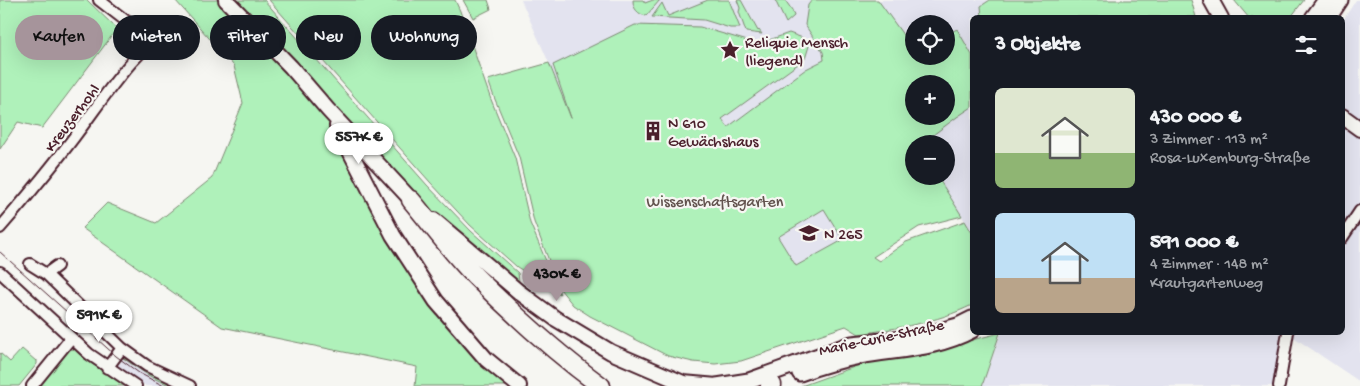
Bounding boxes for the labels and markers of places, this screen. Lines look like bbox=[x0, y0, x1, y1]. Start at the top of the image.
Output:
place label: Reliquie Mensch (liegend) bbox=[745, 35, 849, 72]
place icon: Reliquie Mensch (liegend) bbox=[719, 39, 741, 61]
place label: N 610 Gewächshaus bbox=[668, 116, 760, 153]
building icon: N 610 Gewächshaus bbox=[642, 120, 664, 142]
pin: 557K € bbox=[318, 122, 400, 165]
school or university icon: N 265 bbox=[798, 222, 820, 244]
place label: N 265 bbox=[824, 227, 863, 246]
pin: 430K € bbox=[516, 260, 598, 302]
pin: 591K € bbox=[58, 300, 140, 343]

